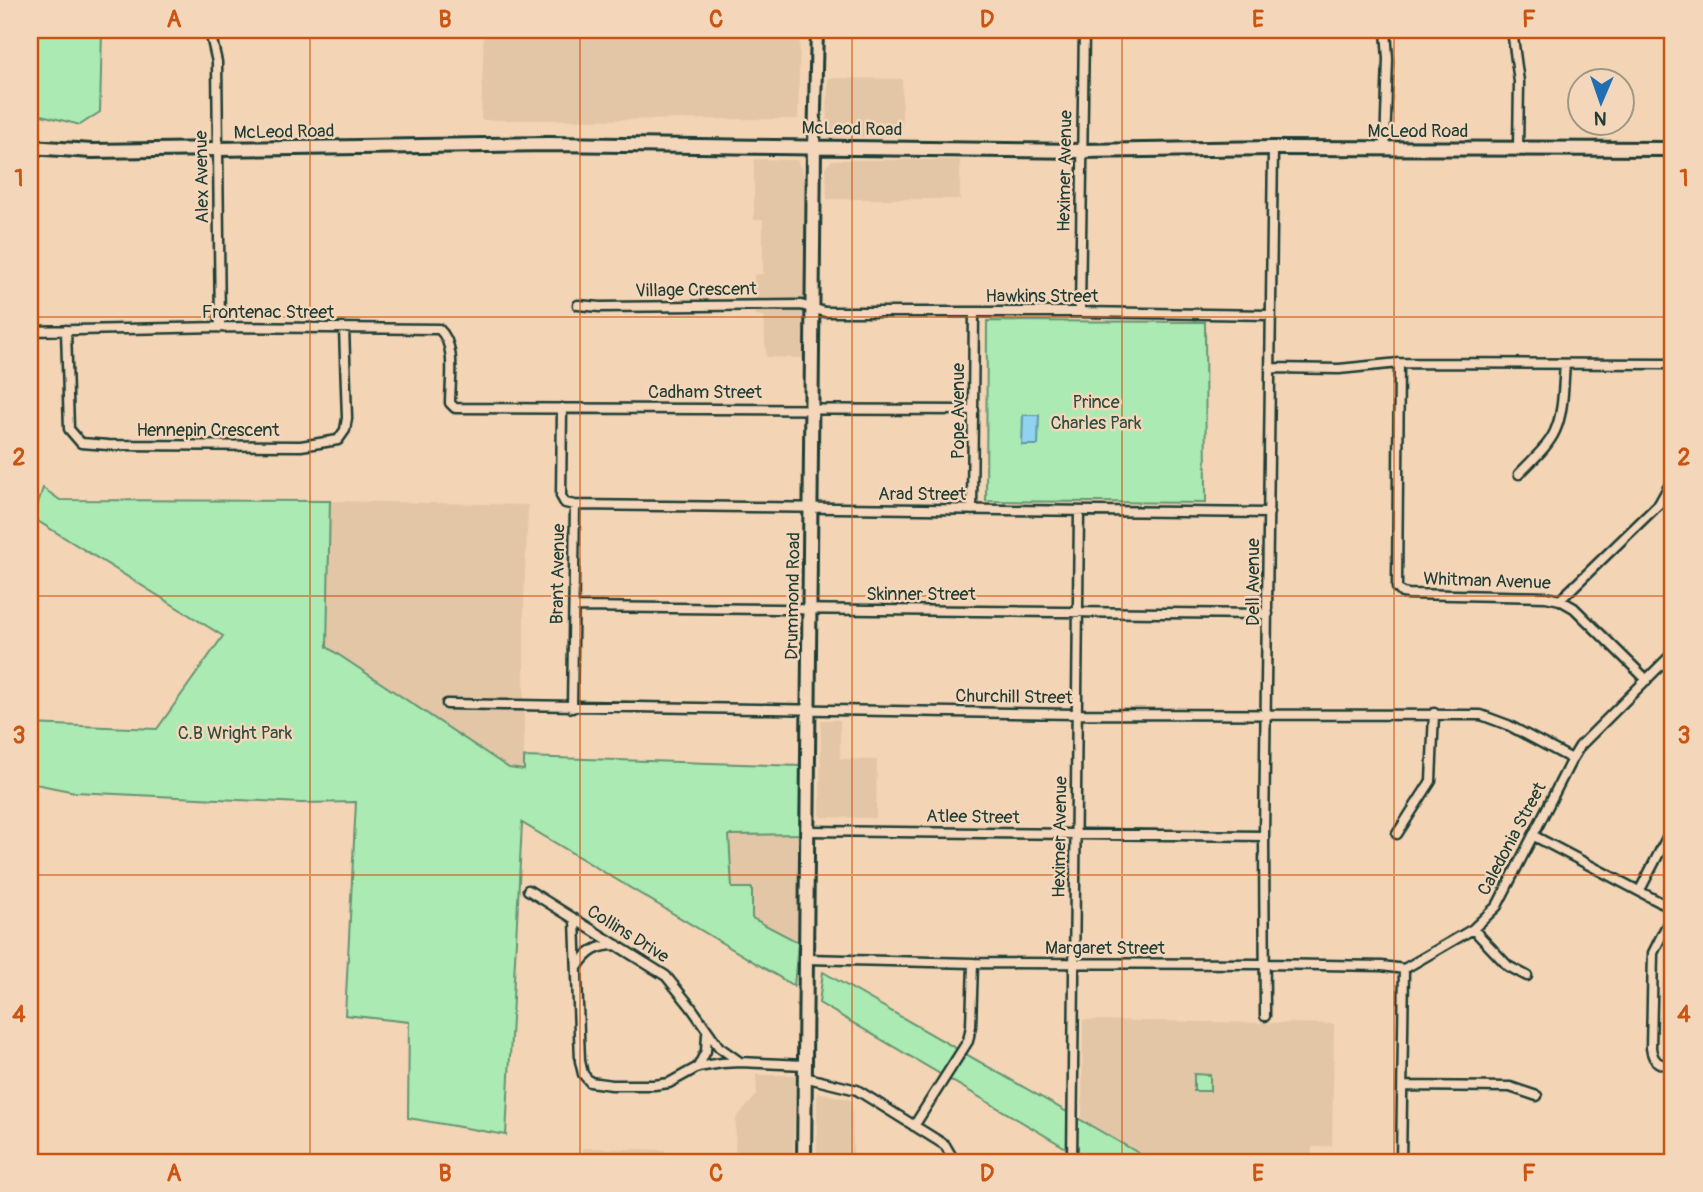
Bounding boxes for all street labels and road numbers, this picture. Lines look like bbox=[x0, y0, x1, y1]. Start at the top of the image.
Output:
street label: Heximer Avenue bbox=[1052, 110, 1078, 232]
street label: McLeod Road bbox=[801, 117, 903, 141]
street label: McLeod Road bbox=[233, 120, 335, 144]
street label: McLeod Road bbox=[1368, 120, 1468, 143]
street label: Alex Avenue bbox=[190, 130, 214, 224]
street label: Village Crescent bbox=[635, 277, 758, 303]
street label: Hawkins Street bbox=[985, 285, 1099, 308]
street label: Frontenac Street bbox=[202, 301, 335, 324]
street label: Pope Avenue bbox=[947, 363, 970, 459]
street label: Cadham Street bbox=[648, 381, 763, 404]
street label: Hennepin Crescent bbox=[136, 419, 280, 442]
street label: Arad Street bbox=[878, 483, 967, 506]
street label: Brant Avenue bbox=[546, 523, 570, 625]
street label: Drummond Road bbox=[780, 532, 806, 660]
street label: Dell Avenue bbox=[1242, 538, 1265, 626]
street label: Whitman Avenue bbox=[1423, 567, 1551, 595]
street label: Skinner Street bbox=[866, 583, 976, 606]
street label: Churchill Street bbox=[955, 684, 1074, 710]
street label: Heximer Avenue bbox=[1047, 776, 1073, 898]
street label: Caledonia Street bbox=[1472, 778, 1552, 900]
street label: Atlee Street bbox=[926, 805, 1021, 829]
street label: Collins Drive bbox=[583, 900, 673, 968]
street label: Margaret Street bbox=[1045, 937, 1166, 960]

